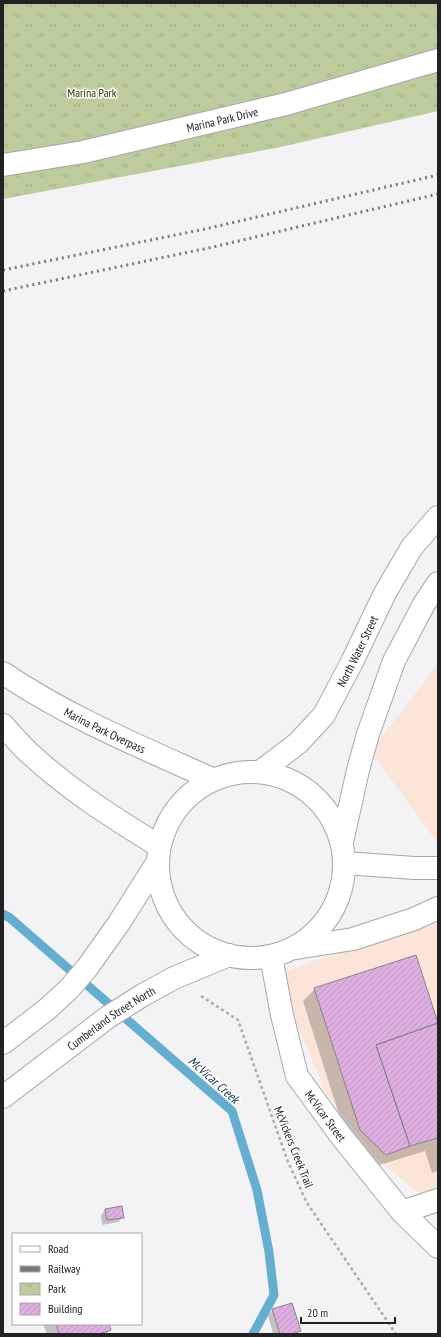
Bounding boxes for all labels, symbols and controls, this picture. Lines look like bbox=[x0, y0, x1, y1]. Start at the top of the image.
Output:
park label: Marina Park bbox=[68, 85, 117, 100]
street label: Marina Park Drive bbox=[185, 103, 259, 135]
street label: North Water Street bbox=[333, 612, 381, 689]
street label: Marina Park Overpass bbox=[62, 704, 148, 756]
street label: Cumberland Street North bbox=[64, 982, 158, 1053]
water label: McVicar Creek bbox=[185, 1053, 245, 1109]
street label: McVicar Street bbox=[302, 1087, 350, 1145]
street label: McVickers Creek Trail bbox=[271, 1104, 317, 1190]
legend bbox=[12, 1233, 142, 1325]
text: Road bbox=[48, 1241, 68, 1256]
text: Railway bbox=[48, 1261, 81, 1276]
text: Park bbox=[48, 1281, 66, 1296]
scale bar bbox=[301, 1299, 395, 1325]
text: Building bbox=[48, 1301, 83, 1316]
text: 20 m bbox=[307, 1305, 328, 1320]

